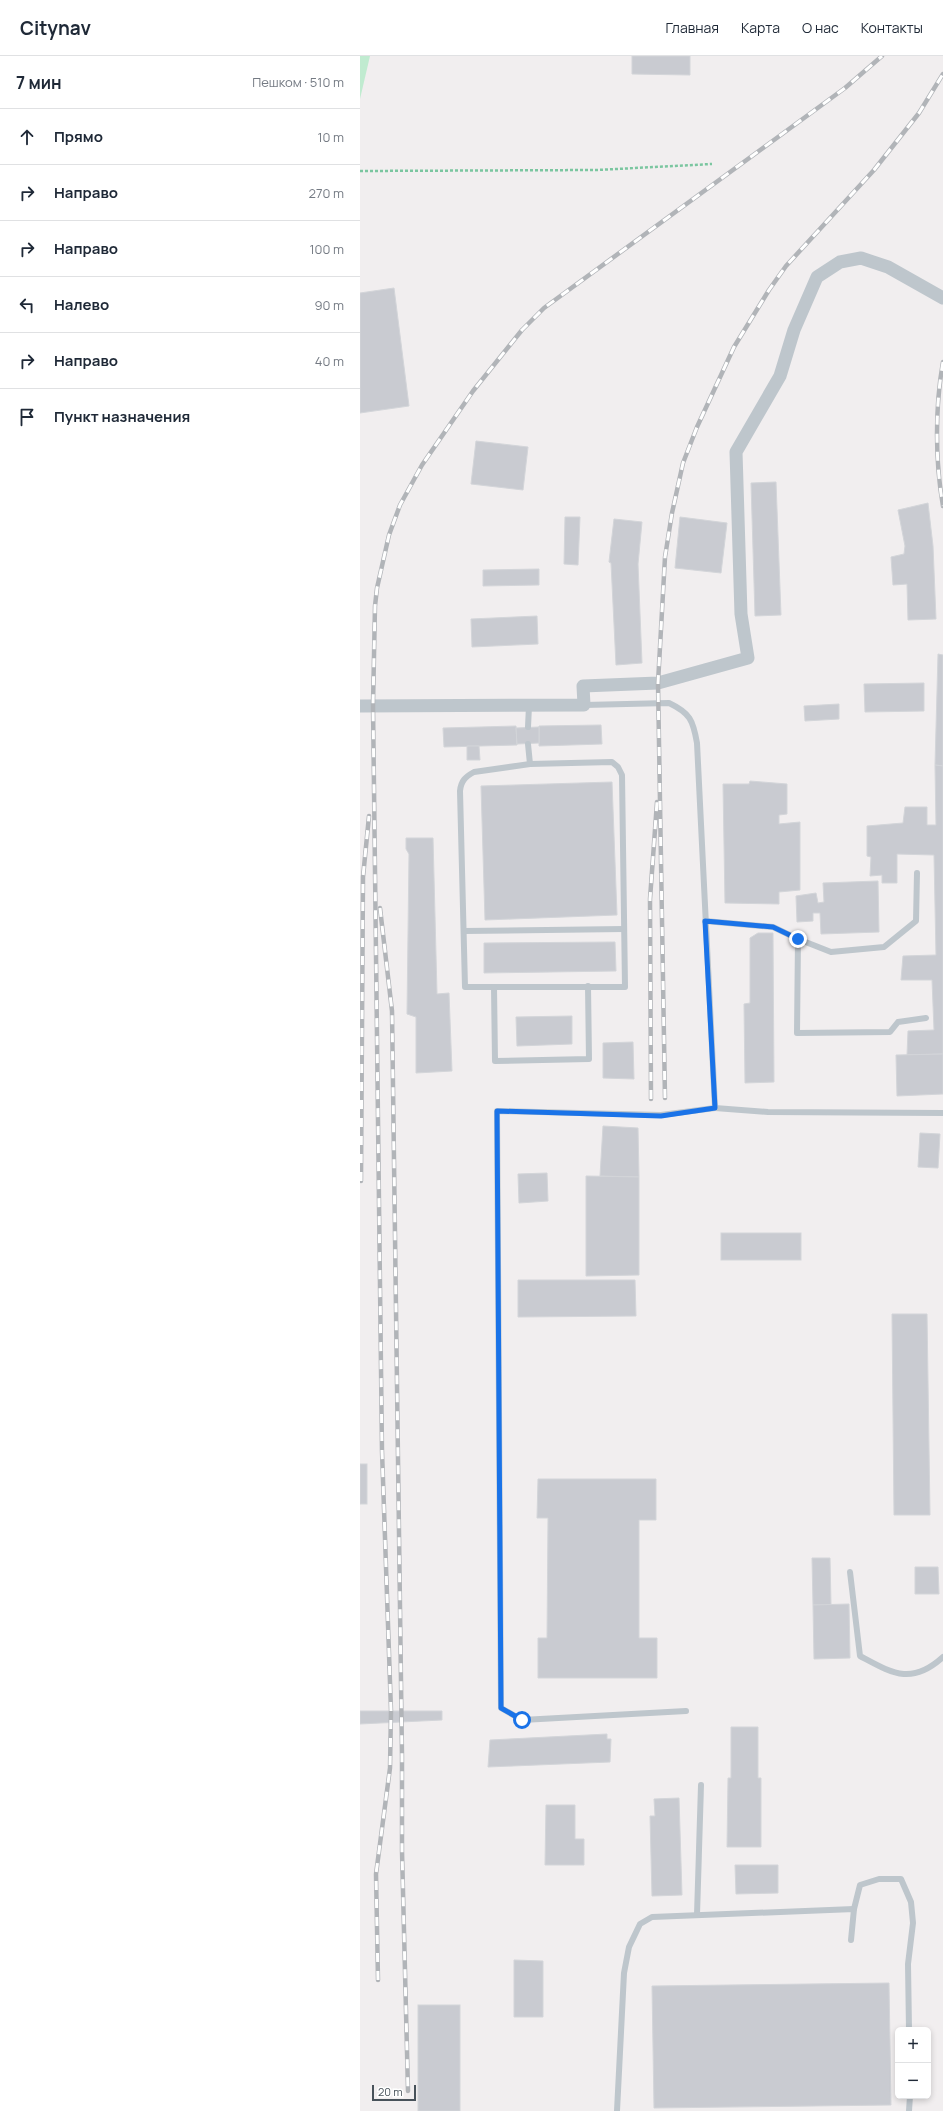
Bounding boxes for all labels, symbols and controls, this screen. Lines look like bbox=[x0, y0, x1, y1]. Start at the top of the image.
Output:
text: Citynav bbox=[20, 15, 91, 41]
text: Главная bbox=[666, 18, 719, 37]
text: Карта bbox=[741, 18, 780, 37]
text: О нас bbox=[802, 18, 839, 37]
text: Контакты bbox=[861, 18, 923, 37]
text: 7 мин bbox=[16, 71, 62, 94]
text: Пешком · 510 m bbox=[252, 73, 344, 91]
icon: ahead bbox=[16, 126, 38, 148]
text: Прямо bbox=[54, 126, 103, 147]
text: 10 m bbox=[317, 128, 344, 146]
icon: right bbox=[16, 182, 38, 204]
text: Направо bbox=[54, 182, 118, 203]
text: 270 m bbox=[309, 184, 344, 202]
icon: right bbox=[16, 238, 38, 260]
text: Направо bbox=[54, 238, 118, 259]
text: 100 m bbox=[309, 240, 344, 258]
icon: left bbox=[16, 294, 38, 316]
text: Налево bbox=[54, 294, 109, 315]
text: 90 m bbox=[314, 296, 344, 314]
icon: right bbox=[16, 350, 38, 372]
text: Направо bbox=[54, 350, 118, 371]
text: 40 m bbox=[315, 352, 344, 370]
icon: arrive bbox=[16, 406, 38, 428]
text: Пункт назначения bbox=[54, 406, 190, 427]
route end bbox=[789, 930, 807, 948]
route start bbox=[513, 1711, 531, 1729]
map controls bbox=[895, 2027, 931, 2099]
button: + bbox=[895, 2027, 931, 2063]
button: − bbox=[895, 2063, 931, 2099]
scale bar bbox=[372, 2083, 416, 2102]
text: 20 m bbox=[378, 2084, 403, 2099]

